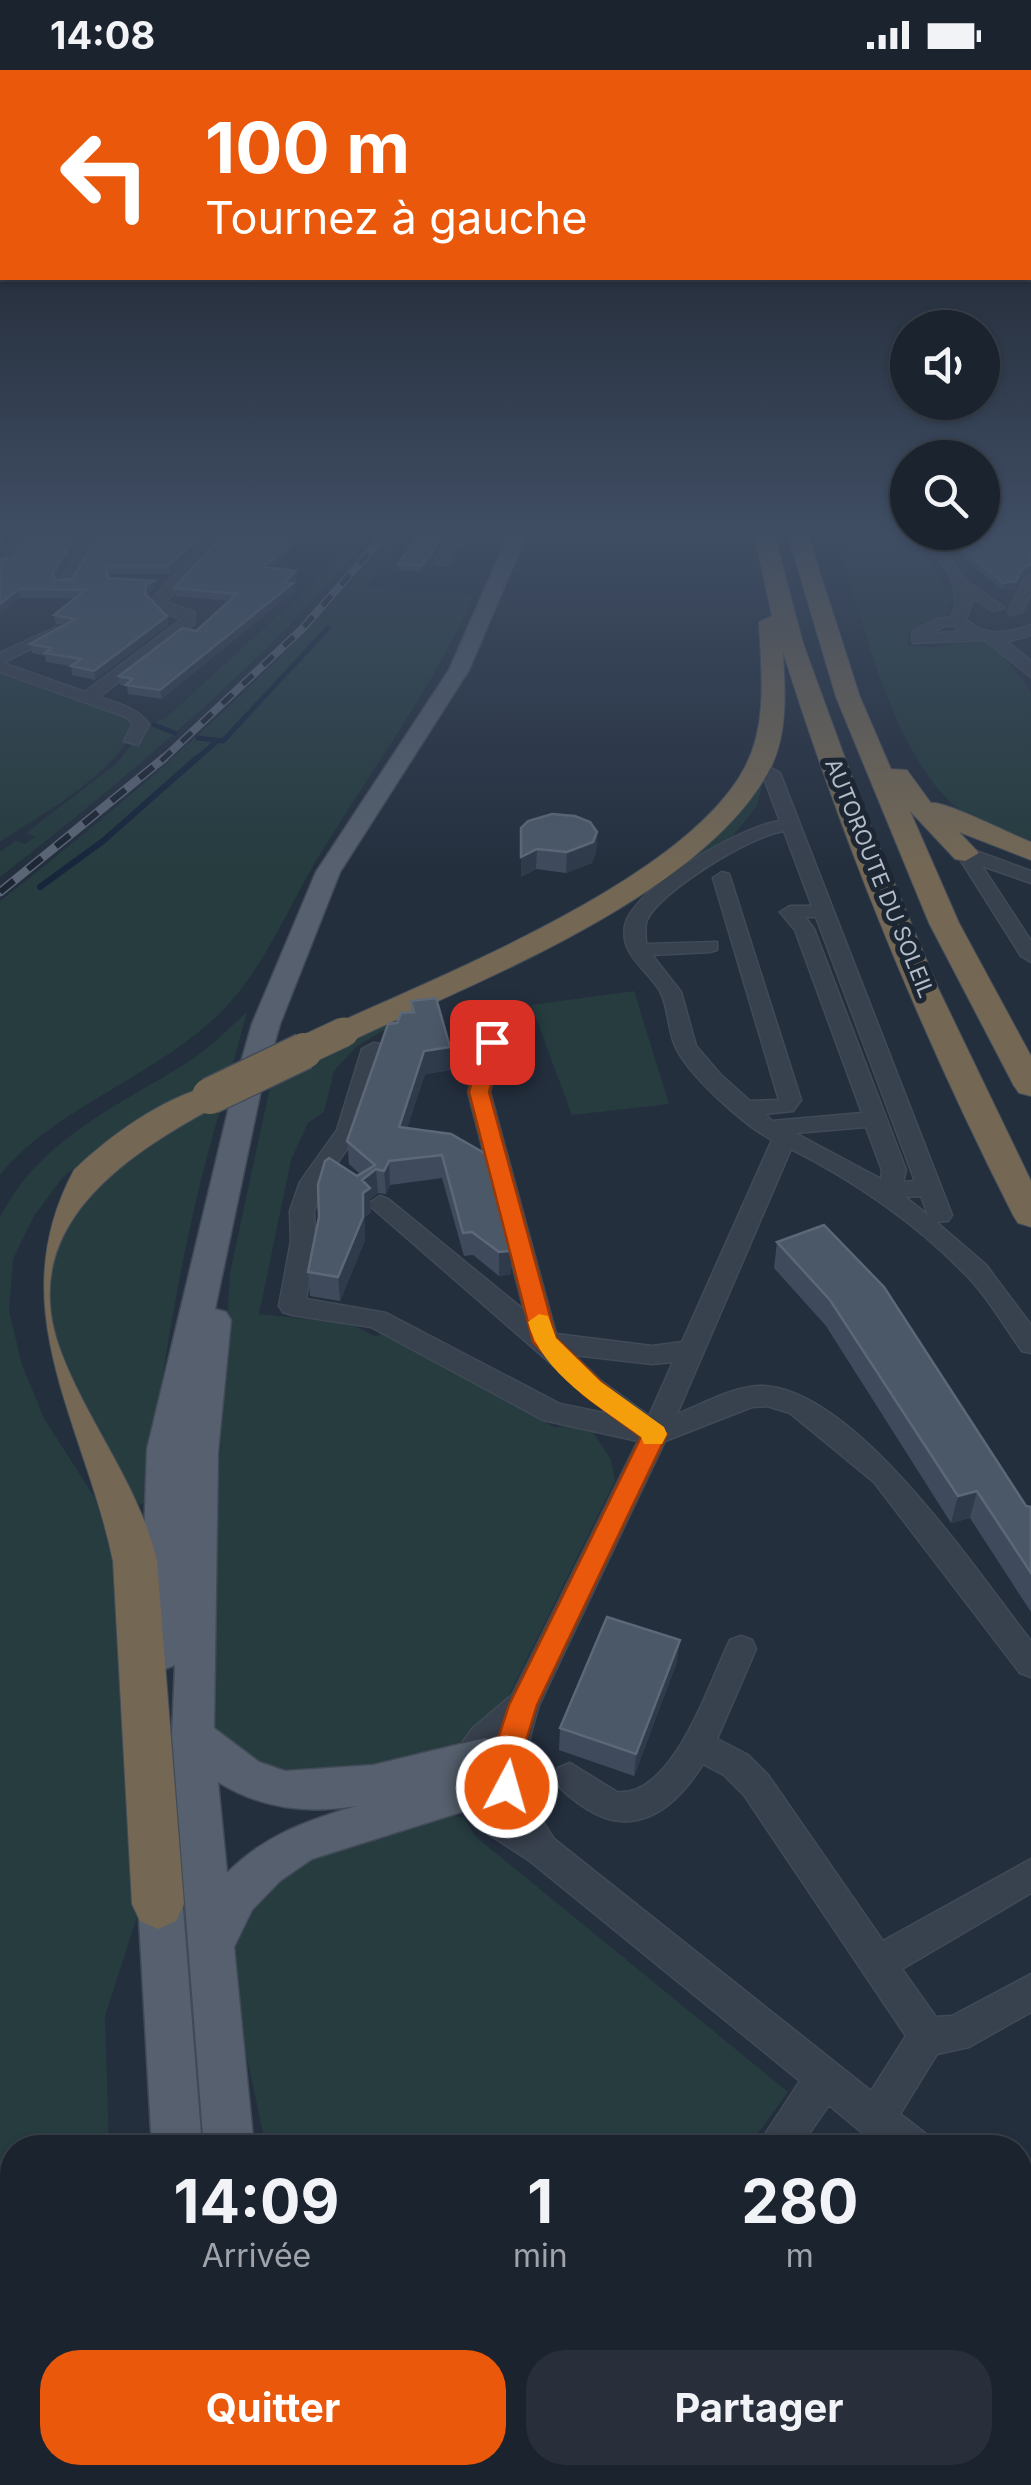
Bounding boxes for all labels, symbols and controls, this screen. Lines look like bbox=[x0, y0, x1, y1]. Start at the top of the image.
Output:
text: 14:08 bbox=[50, 12, 155, 58]
text: 100 m bbox=[205, 105, 410, 190]
icon: left bbox=[40, 110, 170, 240]
text: Tournez à gauche bbox=[205, 190, 587, 245]
map controls bbox=[890, 310, 1000, 550]
button: sound bbox=[890, 310, 1000, 420]
button: search bbox=[890, 440, 1000, 550]
street label: AUTOROUTE DU SOLEIL bbox=[820, 755, 940, 1001]
pin bbox=[450, 1000, 535, 1085]
icon: arrive bbox=[465, 1015, 520, 1070]
position arrow bbox=[455, 1735, 559, 1839]
text: 14:09 bbox=[174, 2165, 339, 2237]
text: 1 bbox=[527, 2165, 553, 2237]
text: 280 bbox=[741, 2165, 858, 2237]
text: Arrivée bbox=[202, 2236, 311, 2275]
text: min bbox=[513, 2236, 568, 2275]
text: m bbox=[786, 2236, 814, 2275]
button: Quitter bbox=[40, 2350, 506, 2465]
button: Partager bbox=[526, 2350, 992, 2465]

